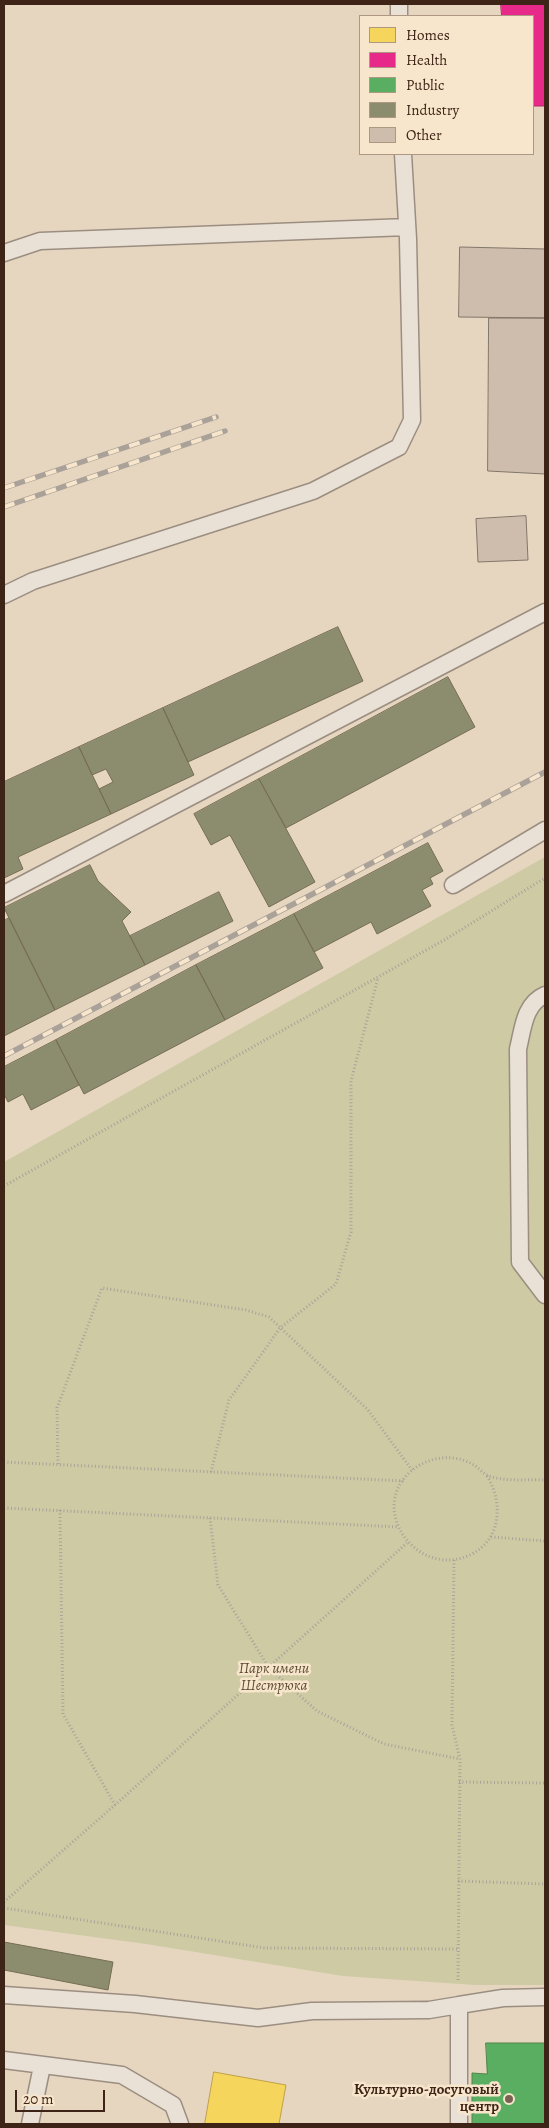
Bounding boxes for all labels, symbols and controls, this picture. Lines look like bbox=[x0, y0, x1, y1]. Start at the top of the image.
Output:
legend bbox=[359, 15, 534, 155]
text: Homes bbox=[406, 25, 450, 45]
text: Health bbox=[406, 50, 447, 70]
text: Public bbox=[406, 75, 444, 95]
text: Industry bbox=[406, 100, 459, 120]
text: Other bbox=[406, 125, 442, 145]
park label: Парк имени Шестрюка bbox=[239, 1660, 309, 1695]
scale bar bbox=[18, 2080, 108, 2112]
place label: Культурно-досуговый центр bbox=[354, 2081, 499, 2116]
text: 20 m bbox=[23, 2089, 54, 2109]
marker: Культурно-досуговый центр bbox=[503, 2093, 515, 2105]

